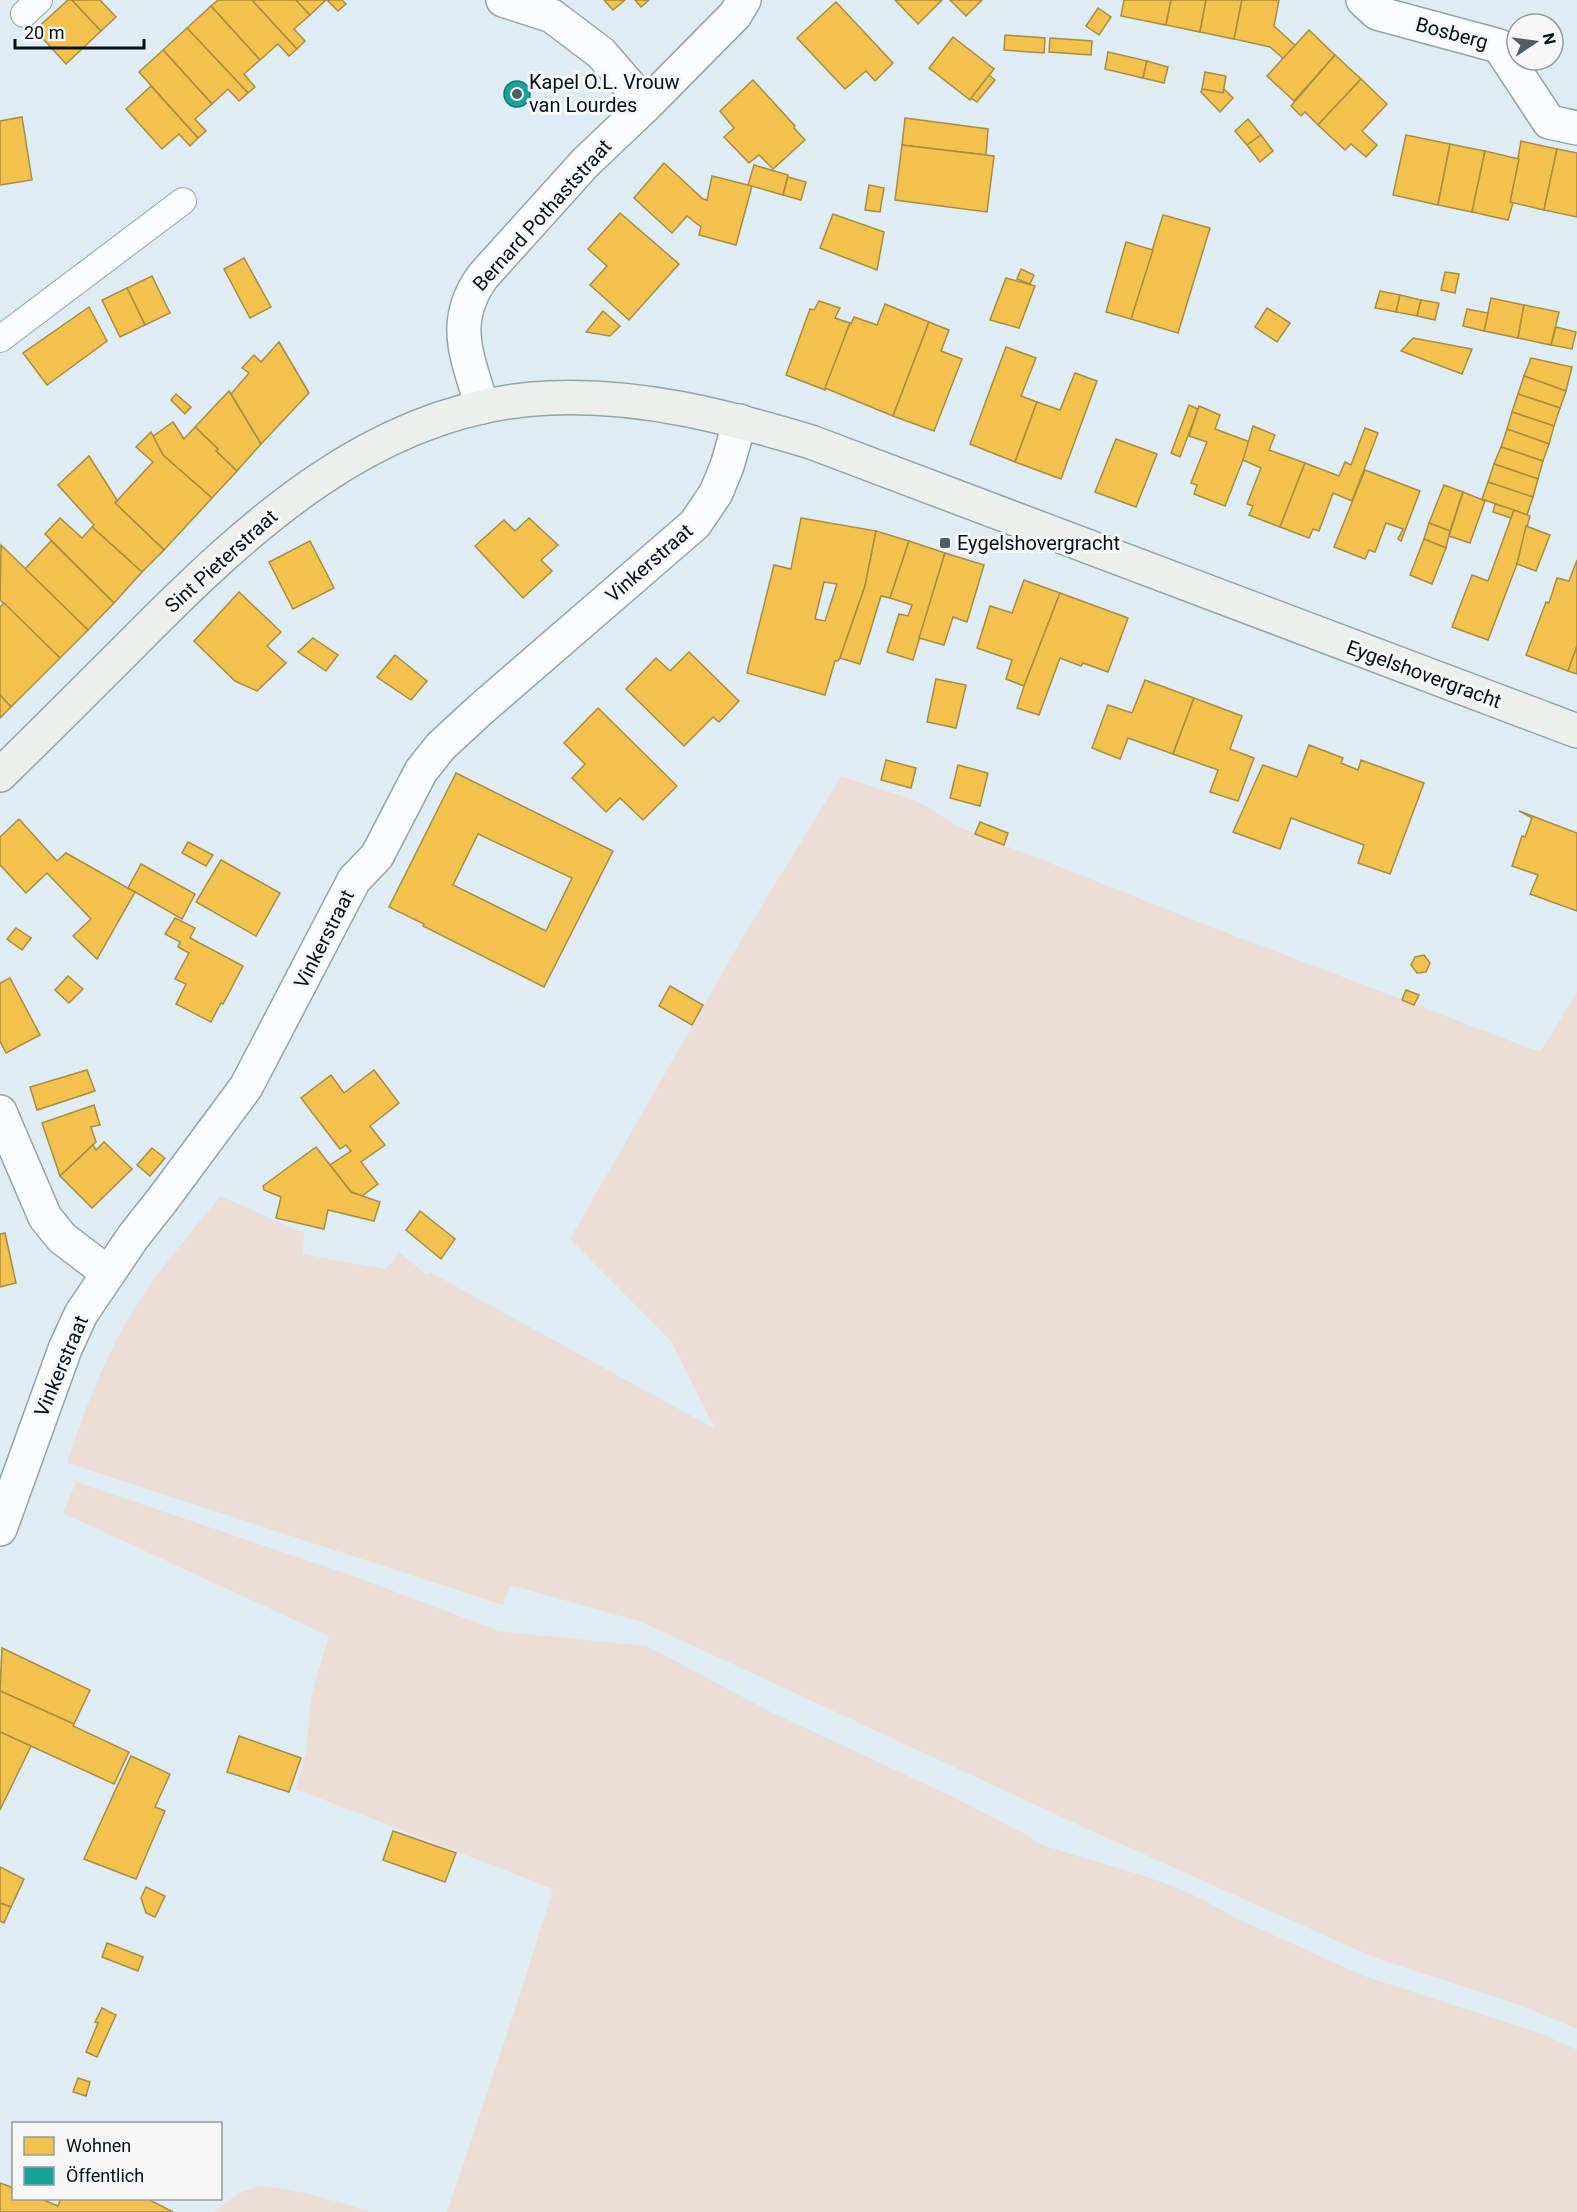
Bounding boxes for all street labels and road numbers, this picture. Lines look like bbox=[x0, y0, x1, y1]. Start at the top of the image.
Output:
street label: Bosberg bbox=[1413, 12, 1491, 54]
street label: Bernard Pothaststraat bbox=[468, 134, 616, 296]
street label: Sint Pieterstraat bbox=[160, 504, 282, 618]
street label: Vinkerstraat bbox=[601, 519, 697, 607]
street label: Eygelshovergracht bbox=[1343, 635, 1505, 713]
street label: Vinkerstraat bbox=[289, 886, 359, 992]
street label: Vinkerstraat bbox=[29, 1312, 93, 1420]

